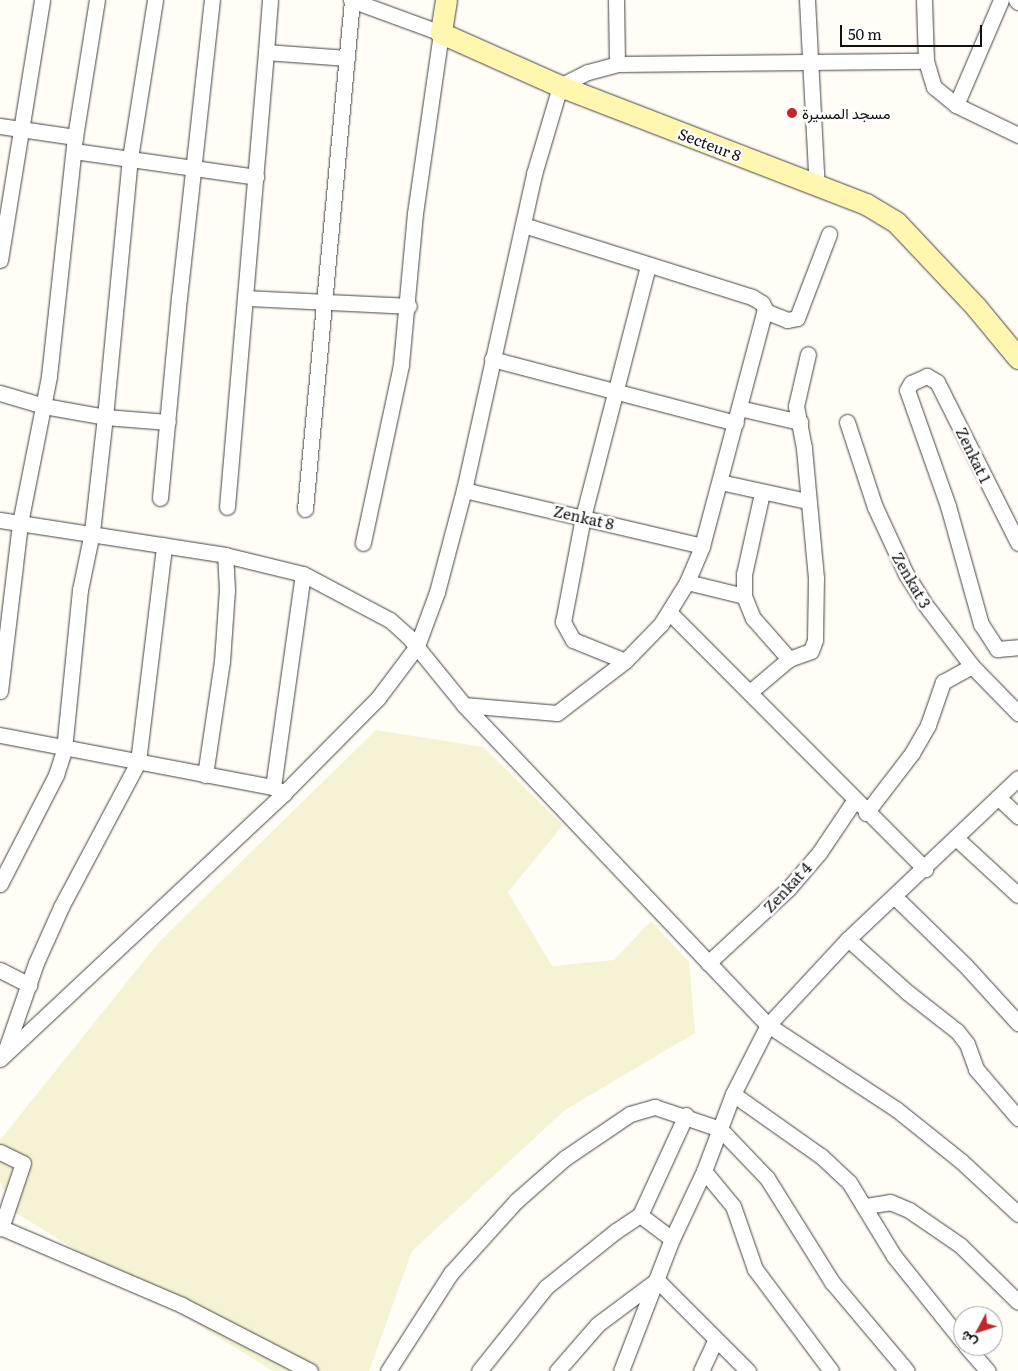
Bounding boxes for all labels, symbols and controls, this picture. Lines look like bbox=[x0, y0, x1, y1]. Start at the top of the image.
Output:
scale bar bbox=[843, 15, 986, 47]
text: 50 m bbox=[848, 22, 882, 45]
place label: مسجد المسيرة bbox=[802, 104, 890, 122]
marker: مسجد المسيرة bbox=[786, 107, 798, 119]
street label: Secteur 8 bbox=[676, 124, 744, 164]
street label: Zenkat 1 bbox=[953, 424, 995, 486]
street label: Zenkat 8 bbox=[552, 501, 616, 533]
street label: Zenkat 3 bbox=[889, 549, 935, 611]
street label: Zenkat 4 bbox=[759, 858, 815, 916]
north arrow bbox=[953, 1306, 1003, 1356]
text: ش bbox=[954, 1327, 980, 1353]

